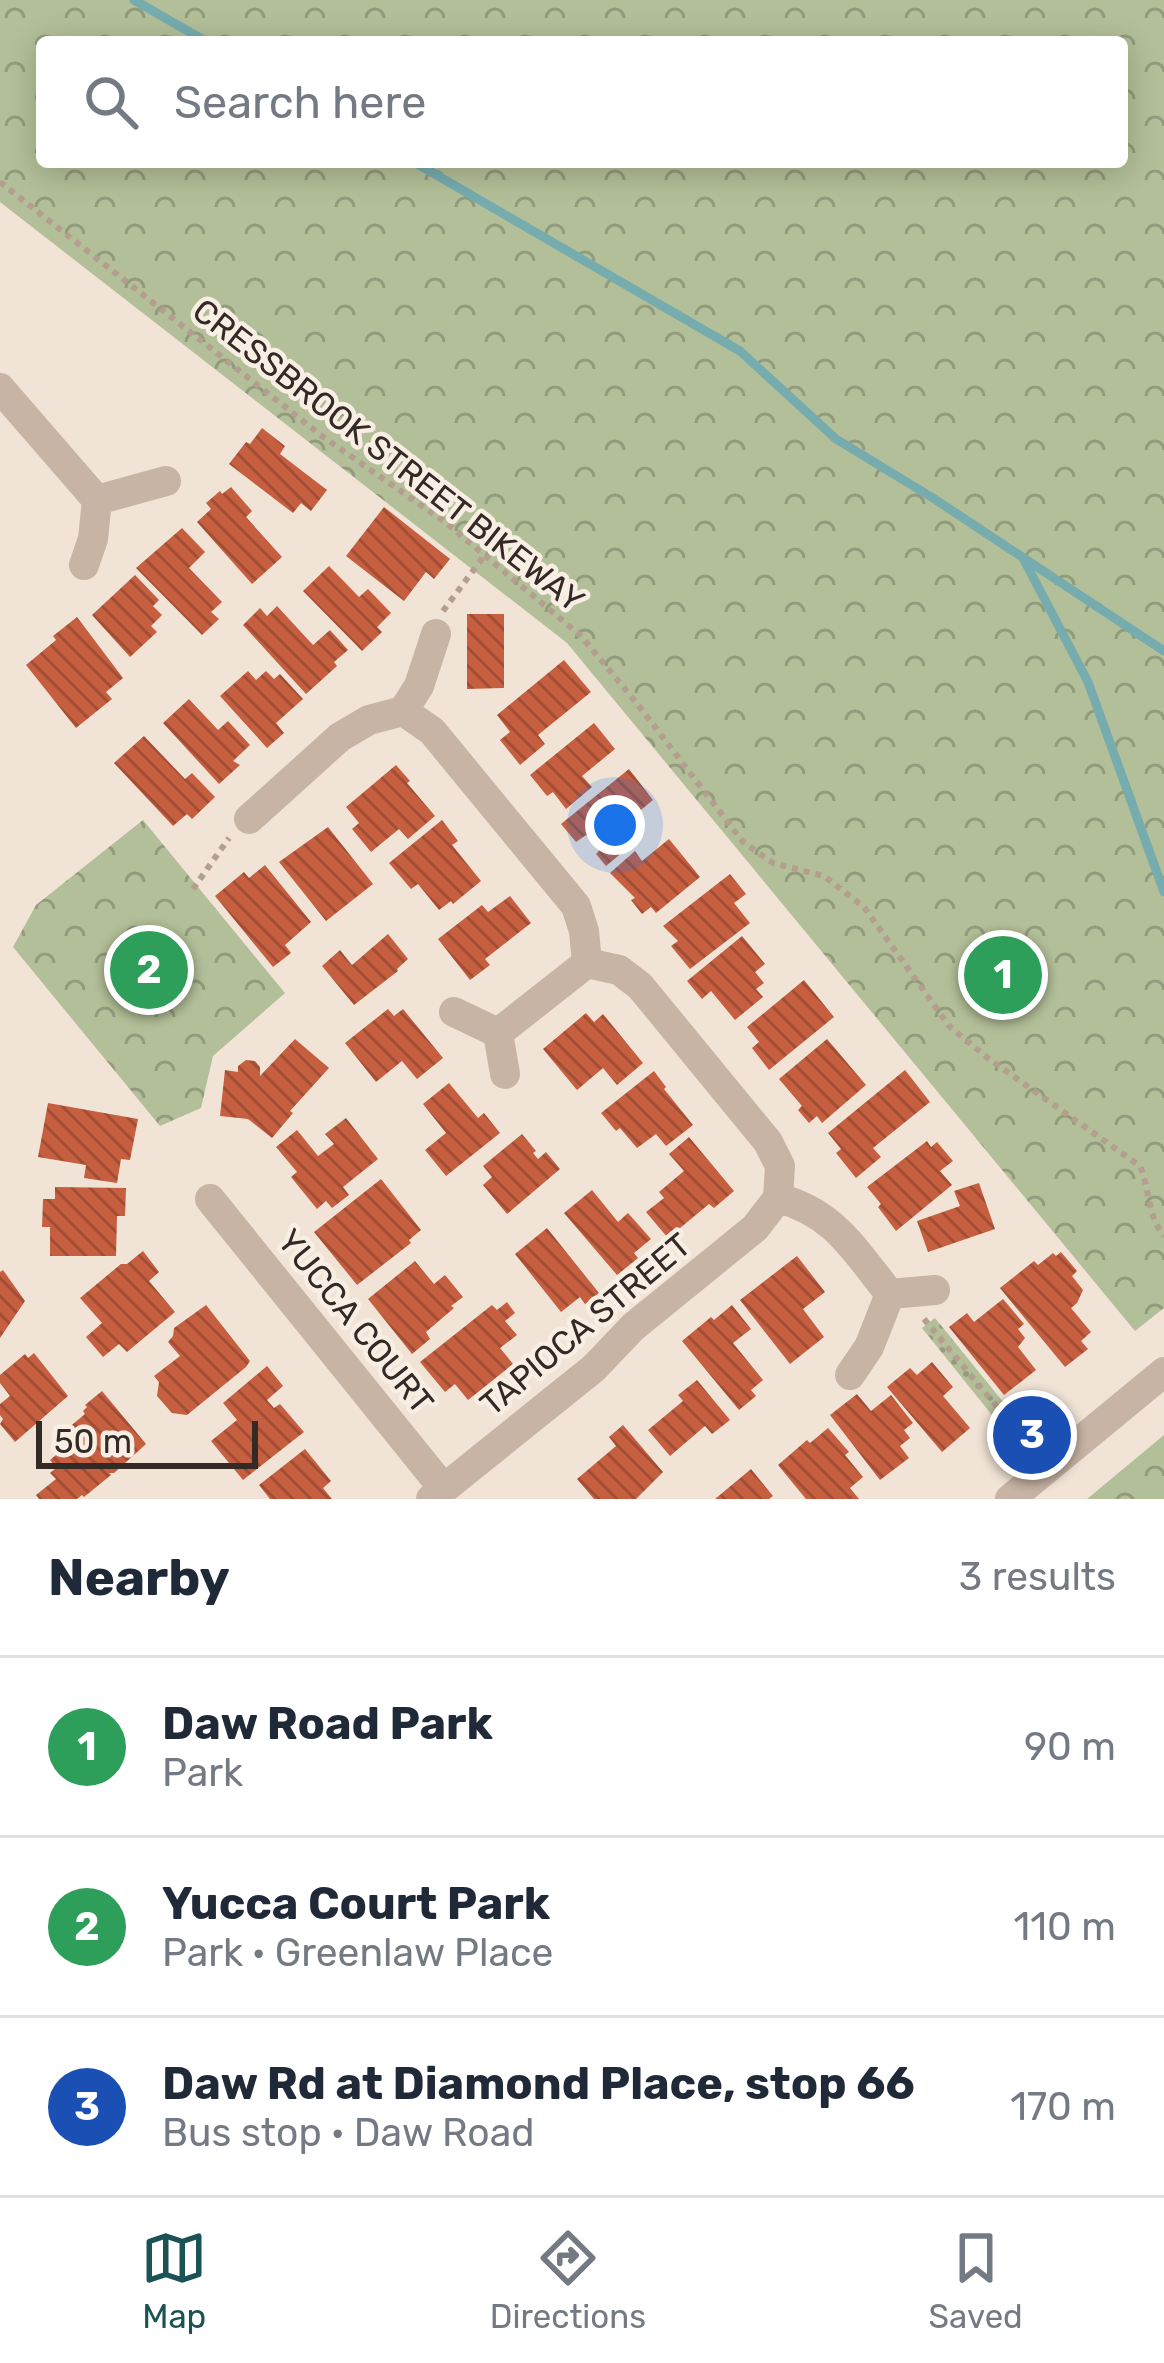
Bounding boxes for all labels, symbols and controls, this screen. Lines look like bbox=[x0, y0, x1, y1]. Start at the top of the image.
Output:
search box bbox=[36, 36, 1128, 168]
icon: search bbox=[78, 69, 144, 135]
text: Search here bbox=[174, 76, 426, 129]
street label: CRESSBROOK STREET BIKEWAY bbox=[185, 291, 592, 620]
your location bbox=[585, 795, 645, 855]
pin: 2 bbox=[110, 925, 188, 1015]
pin: 1 bbox=[964, 930, 1042, 1020]
street label: YUCCA COURT bbox=[270, 1221, 442, 1421]
street label: TAPIOCA STREET bbox=[472, 1225, 698, 1424]
pin: 3 bbox=[993, 1390, 1071, 1480]
scale bar bbox=[36, 1415, 258, 1468]
text: 50 m bbox=[54, 1422, 132, 1461]
text: Nearby bbox=[48, 1547, 230, 1608]
text: 3 results bbox=[959, 1554, 1116, 1600]
text: Daw Road Park bbox=[162, 1697, 493, 1750]
text: 1 bbox=[77, 1724, 97, 1770]
text: 90 m bbox=[1024, 1724, 1116, 1770]
text: Park bbox=[162, 1750, 243, 1796]
text: Yucca Court Park bbox=[162, 1877, 550, 1930]
text: 2 bbox=[74, 1904, 100, 1950]
text: 110 m bbox=[1014, 1904, 1116, 1950]
text: Park · Greenlaw Place bbox=[162, 1930, 553, 1976]
text: Daw Rd at Diamond Place, stop 66 bbox=[162, 2057, 915, 2110]
text: 3 bbox=[74, 2084, 100, 2130]
text: 170 m bbox=[1010, 2084, 1116, 2130]
text: Bus stop · Daw Road bbox=[162, 2110, 534, 2156]
tab: Map bbox=[141, 2225, 207, 2336]
tab: Directions bbox=[490, 2225, 646, 2336]
tab: Saved bbox=[929, 2225, 1023, 2336]

